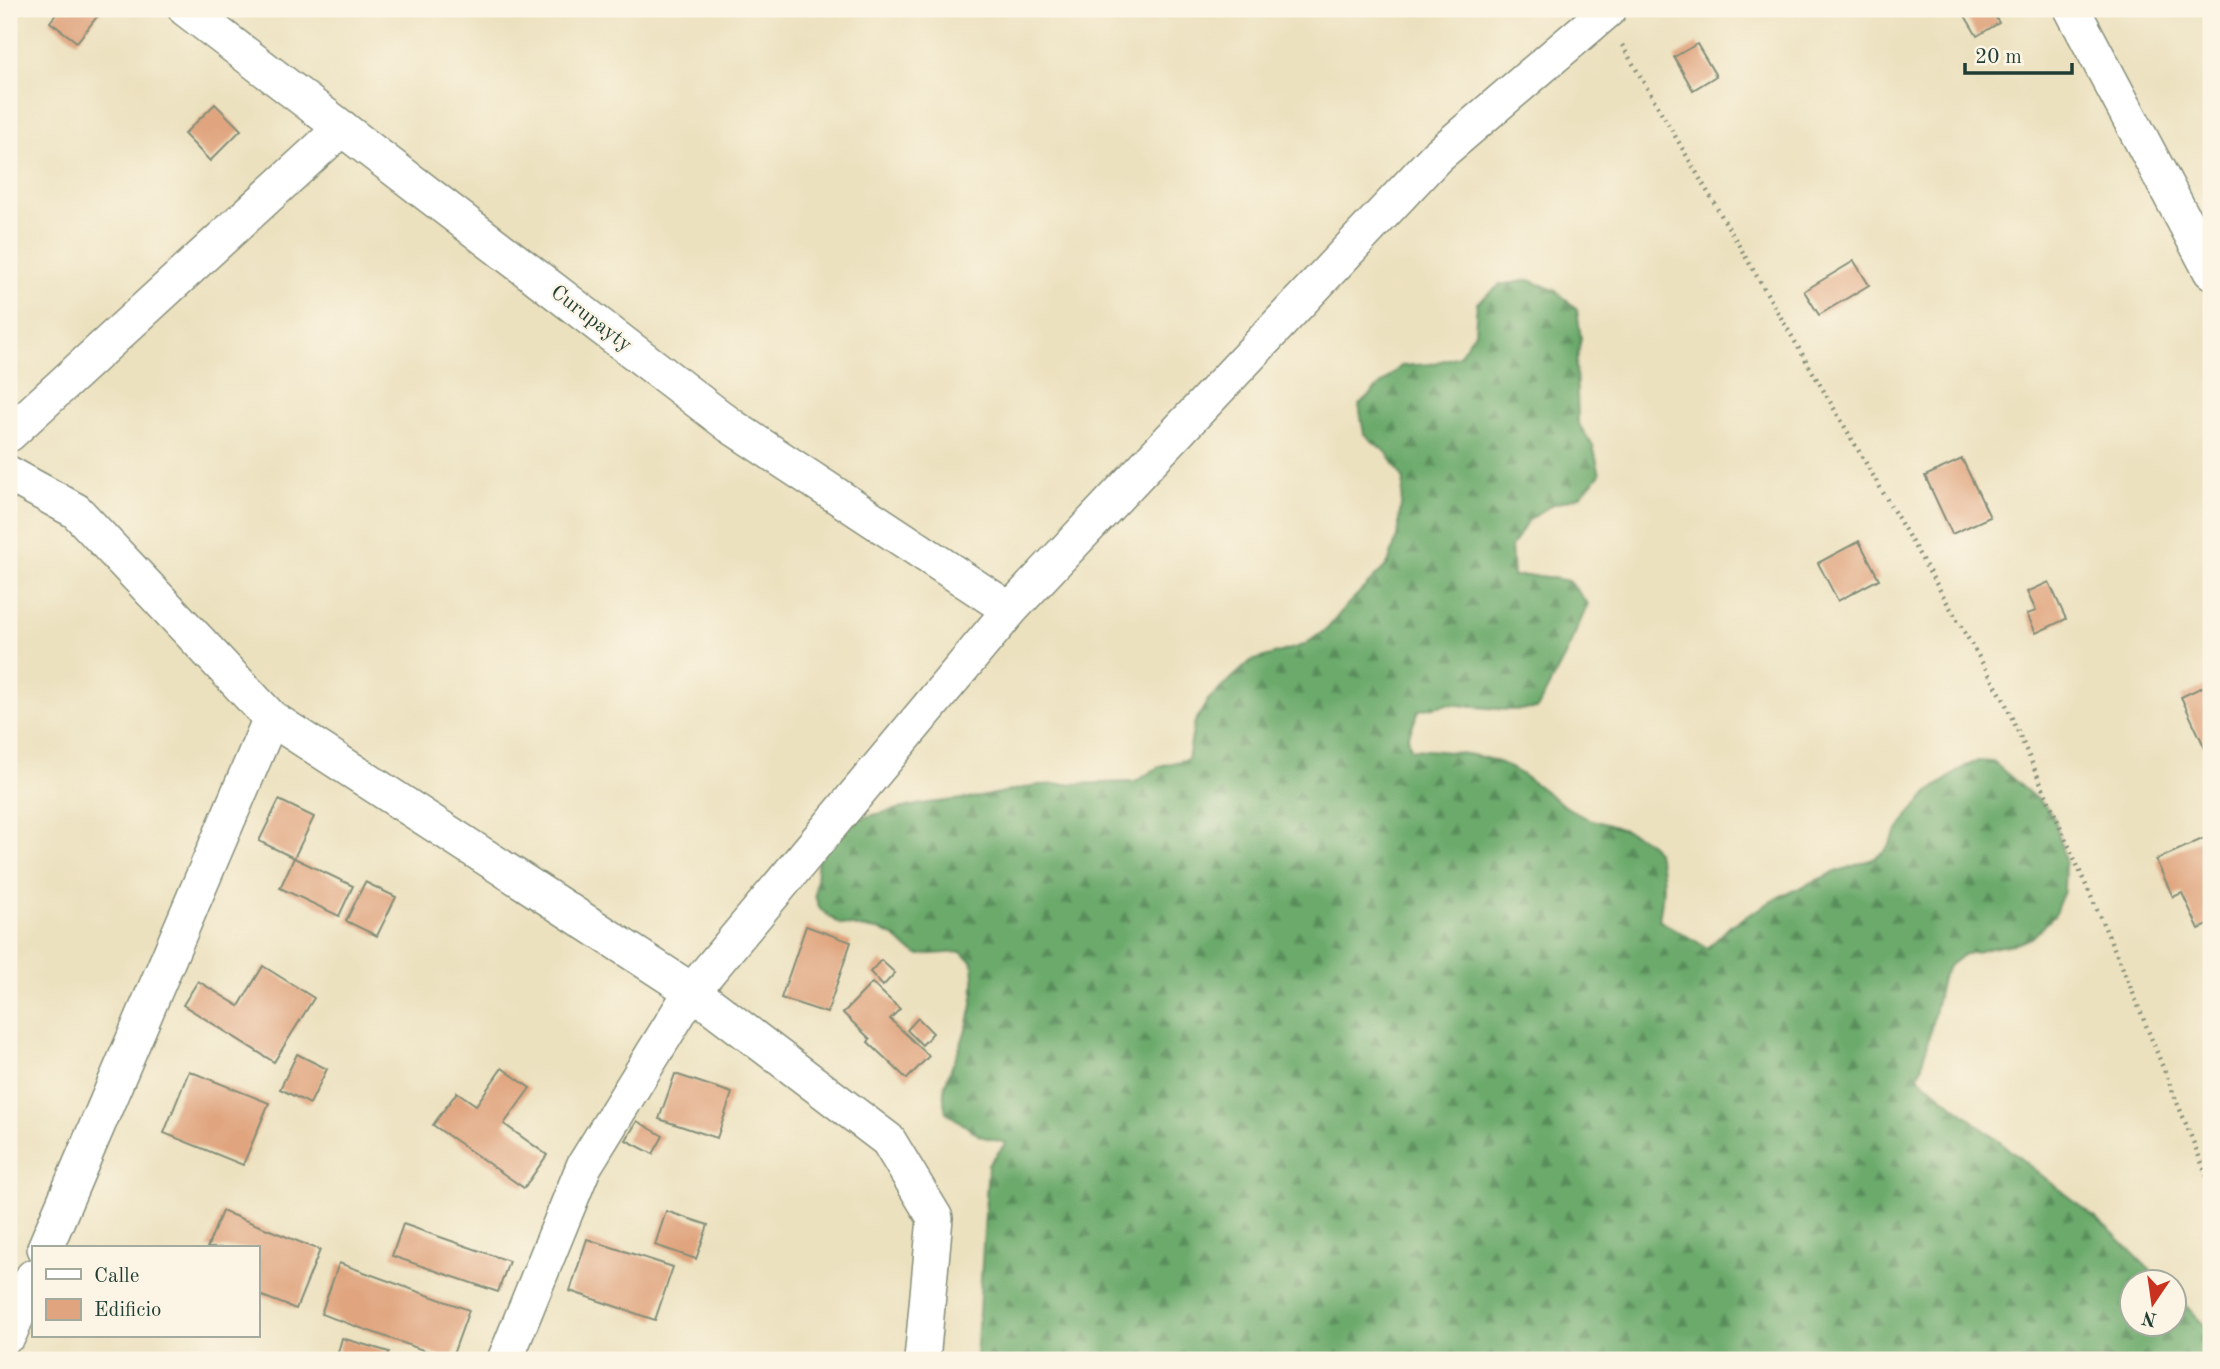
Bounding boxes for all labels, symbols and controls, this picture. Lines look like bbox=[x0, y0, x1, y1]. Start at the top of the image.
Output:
scale bar bbox=[1965, 32, 2071, 76]
text: 20 m bbox=[1975, 47, 2022, 68]
street label: Curupayty bbox=[546, 282, 636, 356]
legend bbox=[32, 1246, 259, 1338]
text: Calle bbox=[94, 1266, 139, 1287]
north arrow bbox=[2118, 1268, 2188, 1338]
text: Edificio bbox=[94, 1300, 162, 1321]
text: N bbox=[2140, 1306, 2159, 1328]

